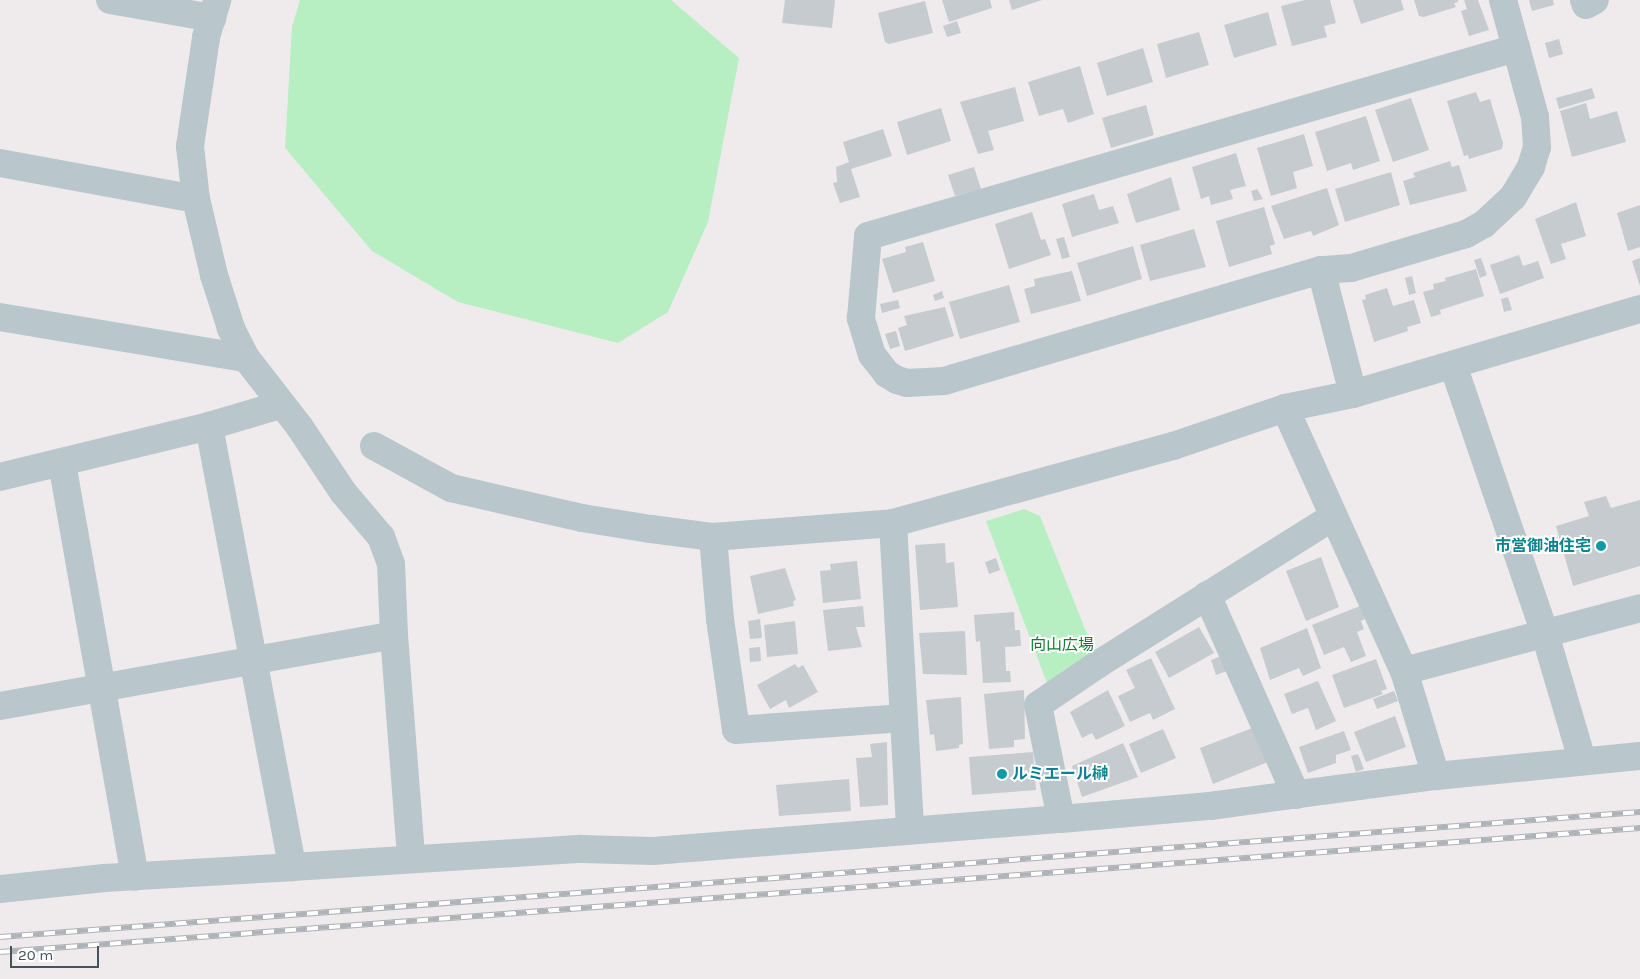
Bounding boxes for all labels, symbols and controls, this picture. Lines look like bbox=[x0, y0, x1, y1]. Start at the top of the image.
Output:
place label: 市営御油住宅 bbox=[1495, 536, 1591, 556]
marker: 市営御油住宅 bbox=[1595, 540, 1607, 552]
park label: 向山広場 bbox=[1030, 635, 1094, 655]
place label: ルミエール榊 bbox=[1012, 764, 1108, 784]
marker: ルミエール榊 bbox=[996, 768, 1008, 780]
scale bar bbox=[12, 936, 101, 968]
text: 20 m bbox=[18, 946, 53, 964]

